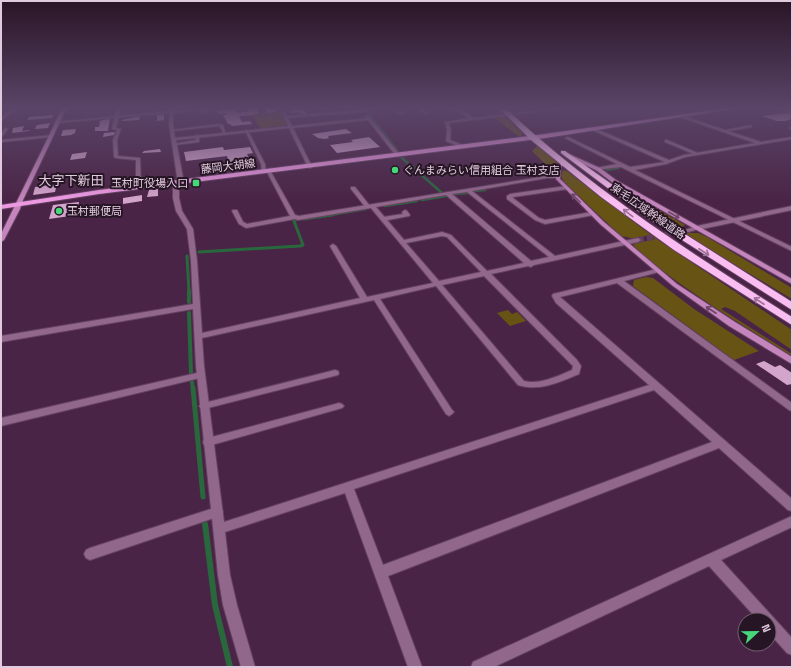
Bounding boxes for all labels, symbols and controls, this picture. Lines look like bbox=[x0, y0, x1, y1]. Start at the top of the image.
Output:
street label: 藤岡大胡線 bbox=[200, 156, 256, 176]
place label: ぐんまみらい信用組合 玉村支店 bbox=[403, 163, 560, 177]
marker: ぐんまみらい信用組合 玉村支店 bbox=[390, 165, 400, 175]
district label: 大字下新田 bbox=[38, 172, 104, 189]
place label: 玉村町役場入口 bbox=[111, 176, 188, 190]
marker: 玉村町役場入口 bbox=[191, 178, 201, 188]
street label: 東毛広域幹線道路 bbox=[608, 180, 688, 242]
one-way arrow bbox=[571, 193, 581, 203]
place label: 玉村郵便局 bbox=[67, 204, 122, 218]
marker: 玉村郵便局 bbox=[54, 206, 64, 216]
one-way arrow bbox=[622, 209, 633, 217]
one-way arrow bbox=[668, 211, 680, 219]
one-way arrow bbox=[698, 248, 709, 256]
one-way arrow bbox=[753, 296, 765, 304]
one-way arrow bbox=[706, 306, 717, 315]
north arrow bbox=[737, 612, 777, 652]
text: N bbox=[758, 622, 774, 634]

